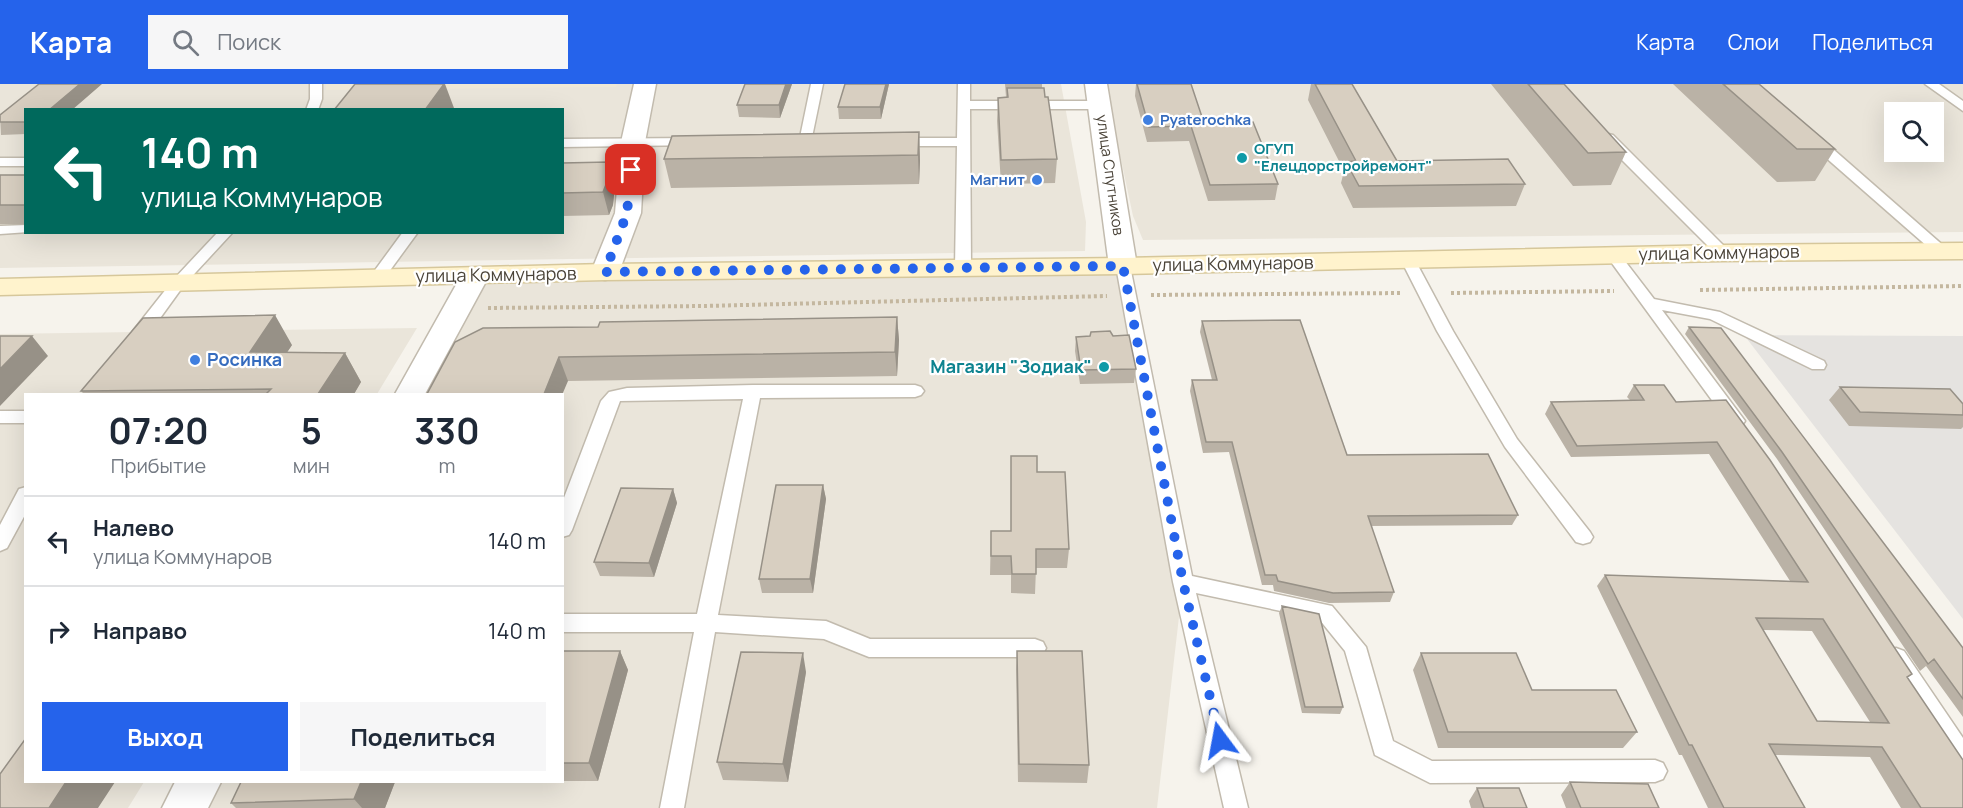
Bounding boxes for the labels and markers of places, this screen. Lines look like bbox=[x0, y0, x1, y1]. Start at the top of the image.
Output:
place label: Pyaterochka bbox=[1160, 109, 1251, 130]
marker: Pyaterochka bbox=[1141, 113, 1155, 127]
place label: ОГУП "Елецдорстройремонт" bbox=[1254, 138, 1432, 176]
pin bbox=[605, 144, 656, 195]
marker: ОГУП "Елецдорстройремонт" bbox=[1235, 151, 1249, 165]
place label: Магнит bbox=[970, 169, 1025, 190]
marker: Магнит bbox=[1030, 173, 1044, 187]
place label: Росинка bbox=[207, 347, 282, 371]
marker: Росинка bbox=[188, 353, 202, 367]
place label: Магазин "Зодиак" bbox=[930, 354, 1092, 378]
marker: Магазин "Зодиак" bbox=[1097, 360, 1111, 374]

